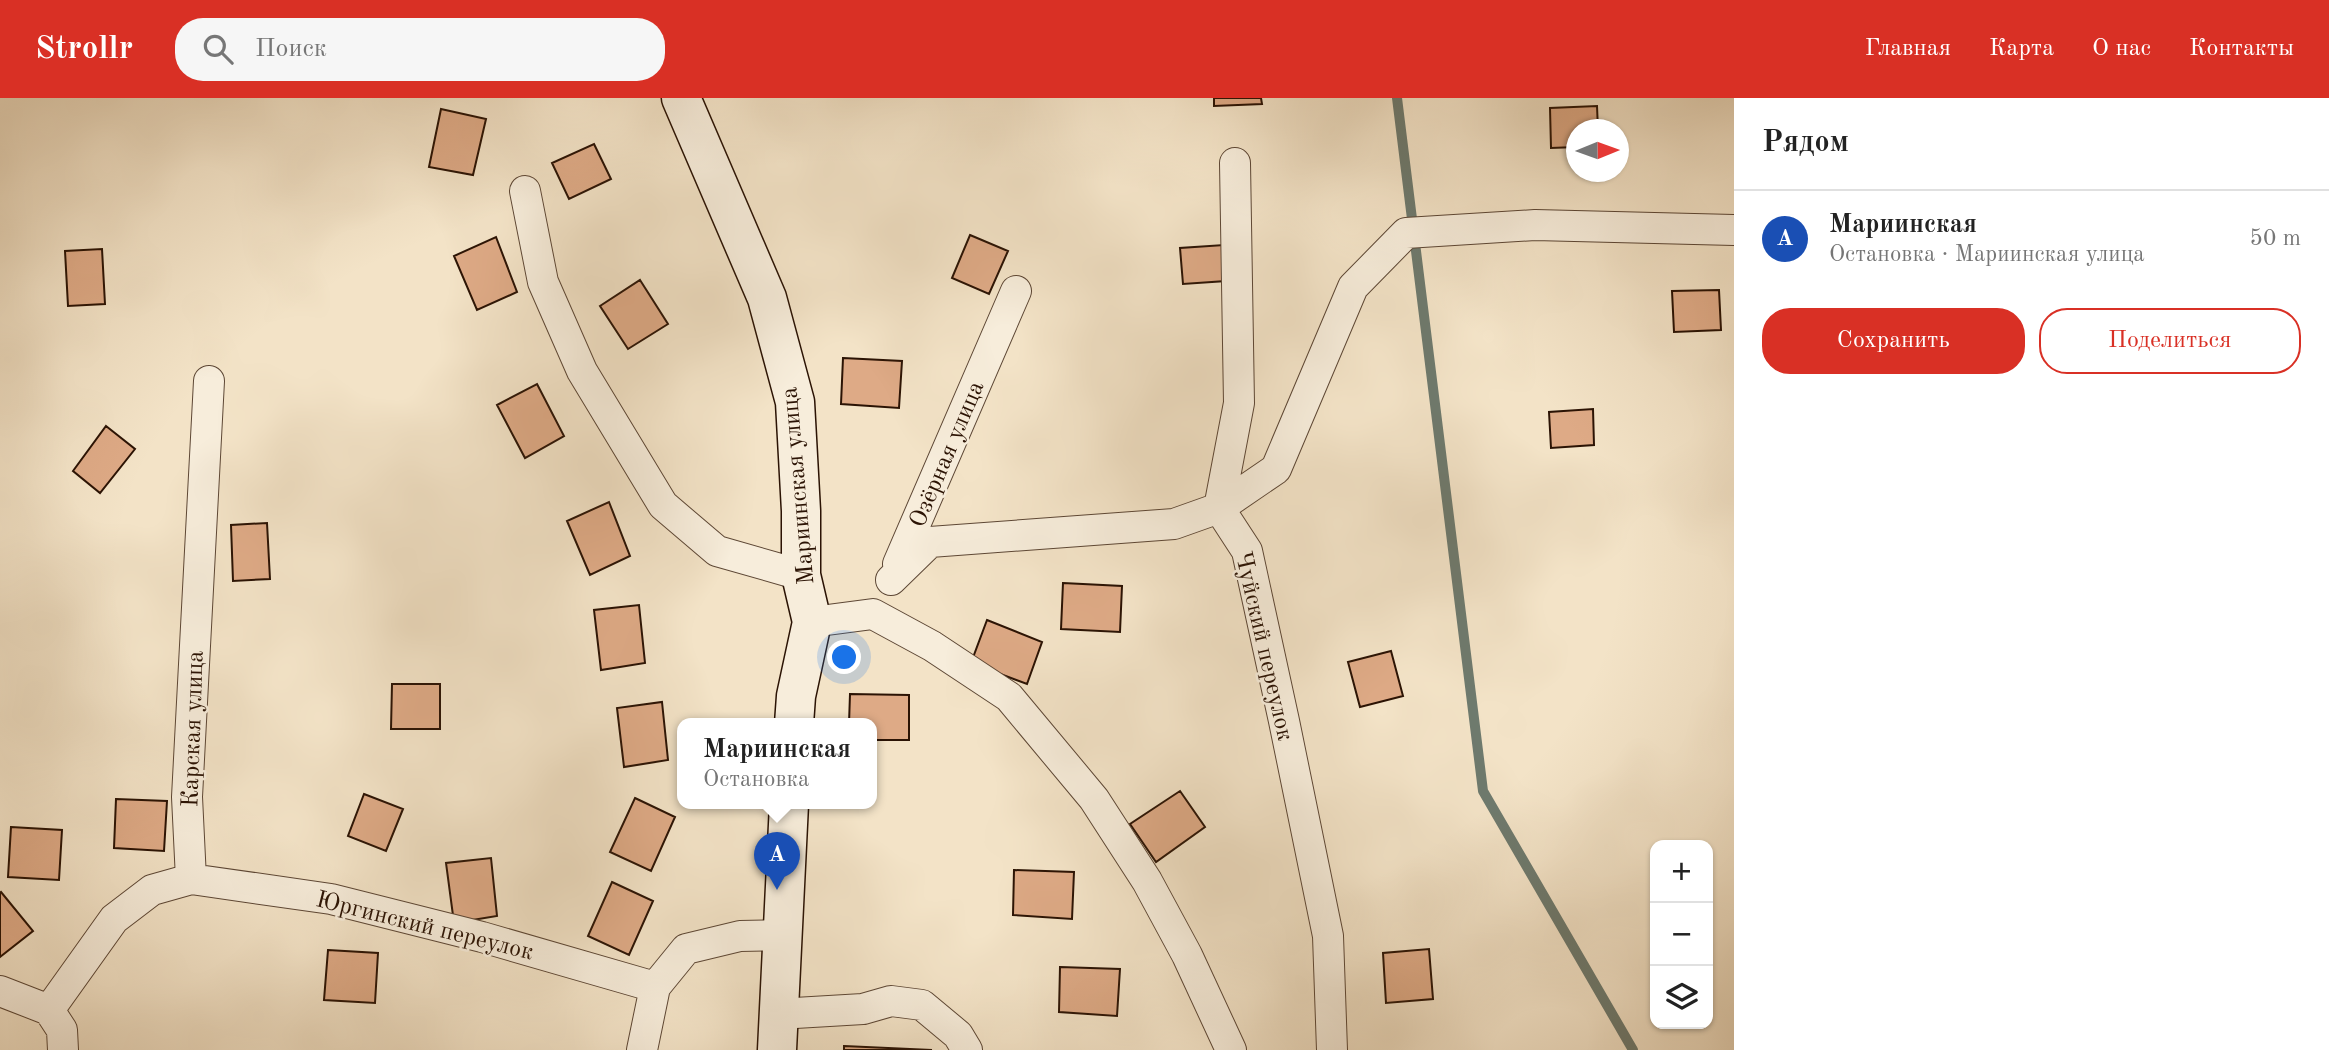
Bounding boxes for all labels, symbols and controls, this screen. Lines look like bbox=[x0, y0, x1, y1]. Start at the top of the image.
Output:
search box bbox=[175, 18, 665, 81]
icon: search bbox=[199, 30, 237, 68]
text: Strollr bbox=[35, 33, 133, 66]
text: Поиск bbox=[255, 36, 327, 62]
text: Главная bbox=[1865, 37, 1951, 61]
text: Карта bbox=[1989, 37, 2054, 61]
text: О нас bbox=[2092, 37, 2151, 61]
text: Контакты bbox=[2189, 37, 2294, 61]
north arrow bbox=[1566, 119, 1629, 182]
text: Рядом bbox=[1762, 128, 1849, 158]
text: Мариинская bbox=[1829, 212, 1977, 238]
text: A bbox=[1776, 227, 1794, 250]
text: 50 m bbox=[2250, 227, 2301, 250]
text: Остановка · Мариинская улица bbox=[1829, 243, 2145, 266]
button: Сохранить bbox=[1762, 308, 2025, 374]
button: Поделиться bbox=[2039, 308, 2301, 374]
street label: Озёрная улица bbox=[906, 378, 989, 531]
street label: Мариинская улица bbox=[778, 386, 820, 586]
street label: Чуйский переулок bbox=[1230, 550, 1296, 743]
your location bbox=[827, 640, 861, 674]
street label: Карская улица bbox=[179, 650, 209, 808]
popup bbox=[677, 718, 877, 809]
text: Мариинская bbox=[703, 737, 851, 763]
text: Остановка bbox=[703, 768, 809, 791]
pin: A bbox=[754, 832, 800, 890]
map controls bbox=[1650, 840, 1713, 1029]
button: + bbox=[1650, 840, 1713, 903]
street label: Юргинский переулок bbox=[313, 888, 536, 966]
button: − bbox=[1650, 903, 1713, 966]
button: layers bbox=[1650, 966, 1713, 1029]

